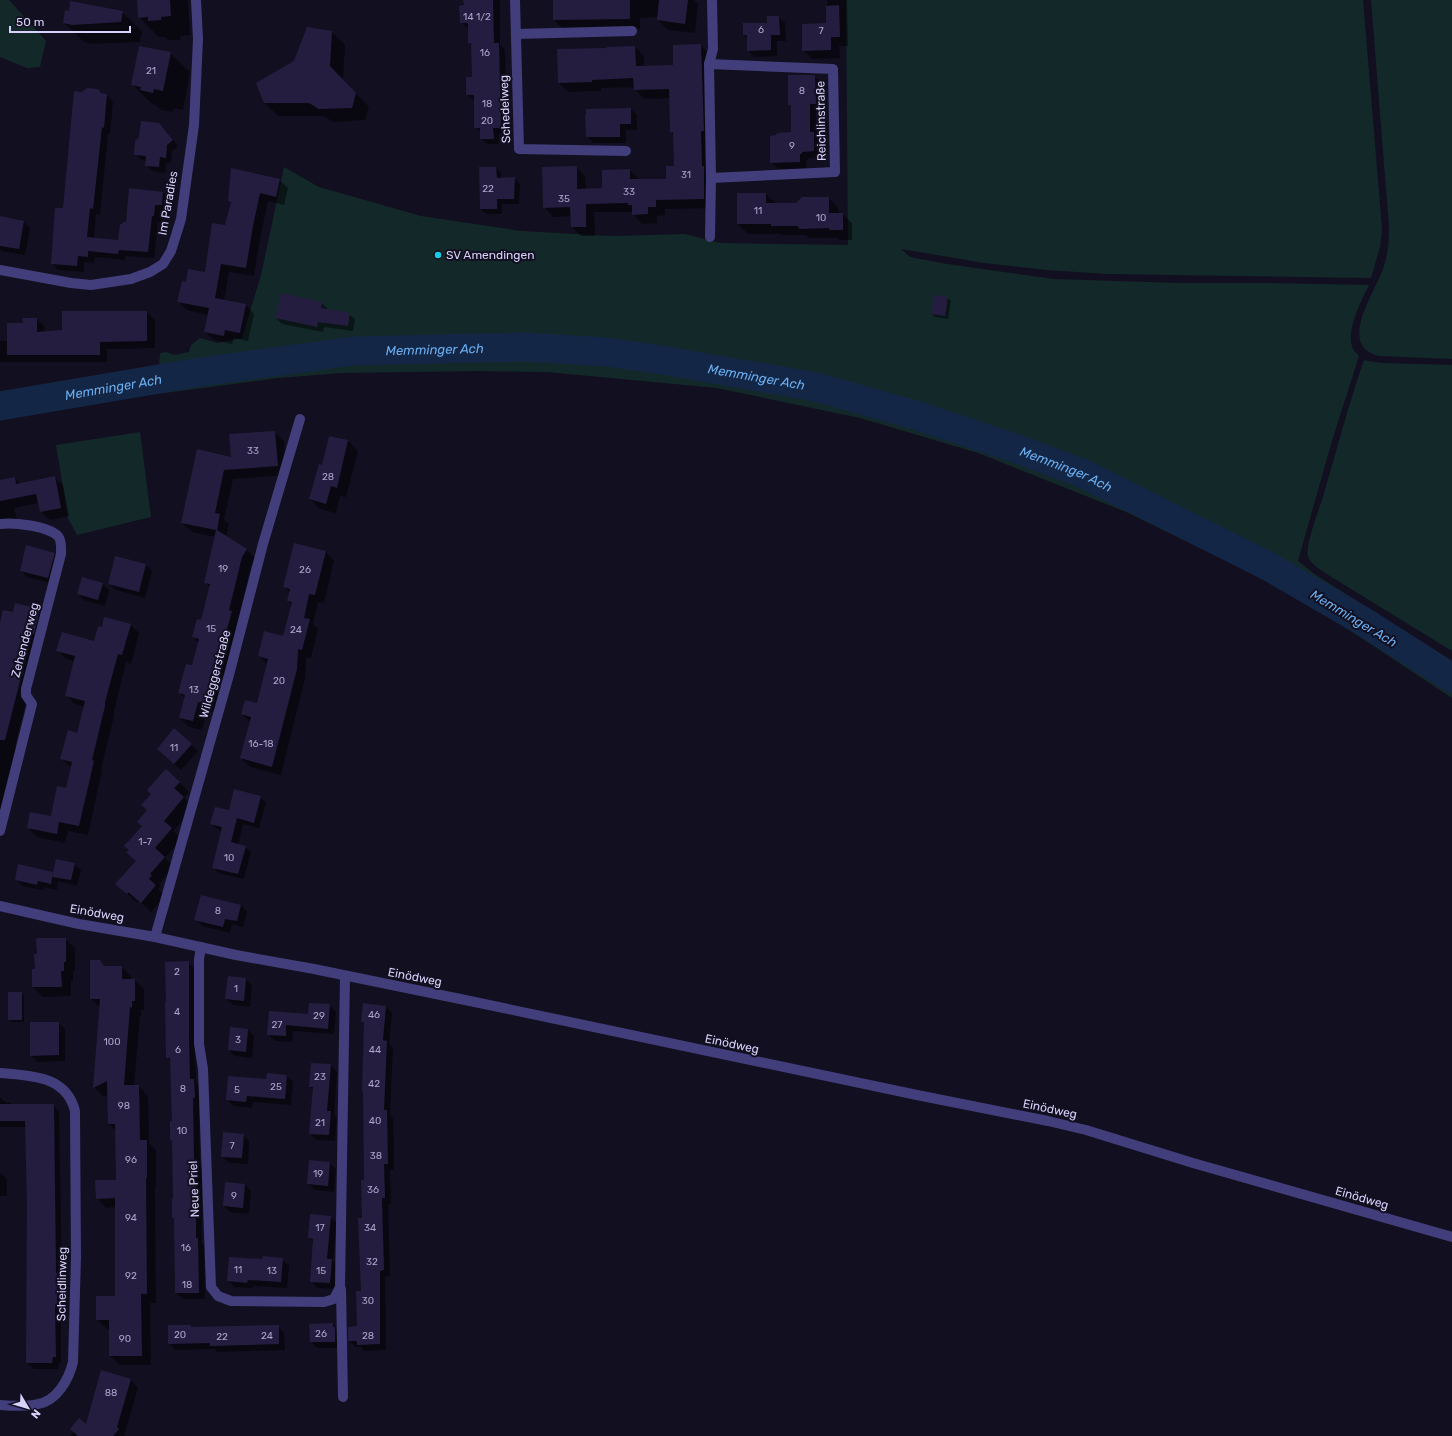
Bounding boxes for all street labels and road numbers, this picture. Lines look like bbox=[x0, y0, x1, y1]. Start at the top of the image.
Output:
street label: Schedelweg bbox=[497, 75, 513, 143]
street label: Reichlinstraße bbox=[813, 81, 829, 161]
street label: Im Paradies bbox=[155, 170, 181, 236]
street label: Zehenderweg bbox=[8, 601, 42, 679]
street label: Wildeggerstraße bbox=[197, 628, 234, 720]
street label: Einödweg bbox=[69, 901, 125, 925]
street label: Einödweg bbox=[387, 965, 443, 989]
street label: Einödweg bbox=[704, 1031, 760, 1057]
street label: Einödweg bbox=[1022, 1096, 1078, 1122]
street label: Neue Priel bbox=[186, 1160, 202, 1218]
street label: Einödweg bbox=[1334, 1184, 1390, 1212]
street label: Scheidlinweg bbox=[54, 1247, 70, 1321]

